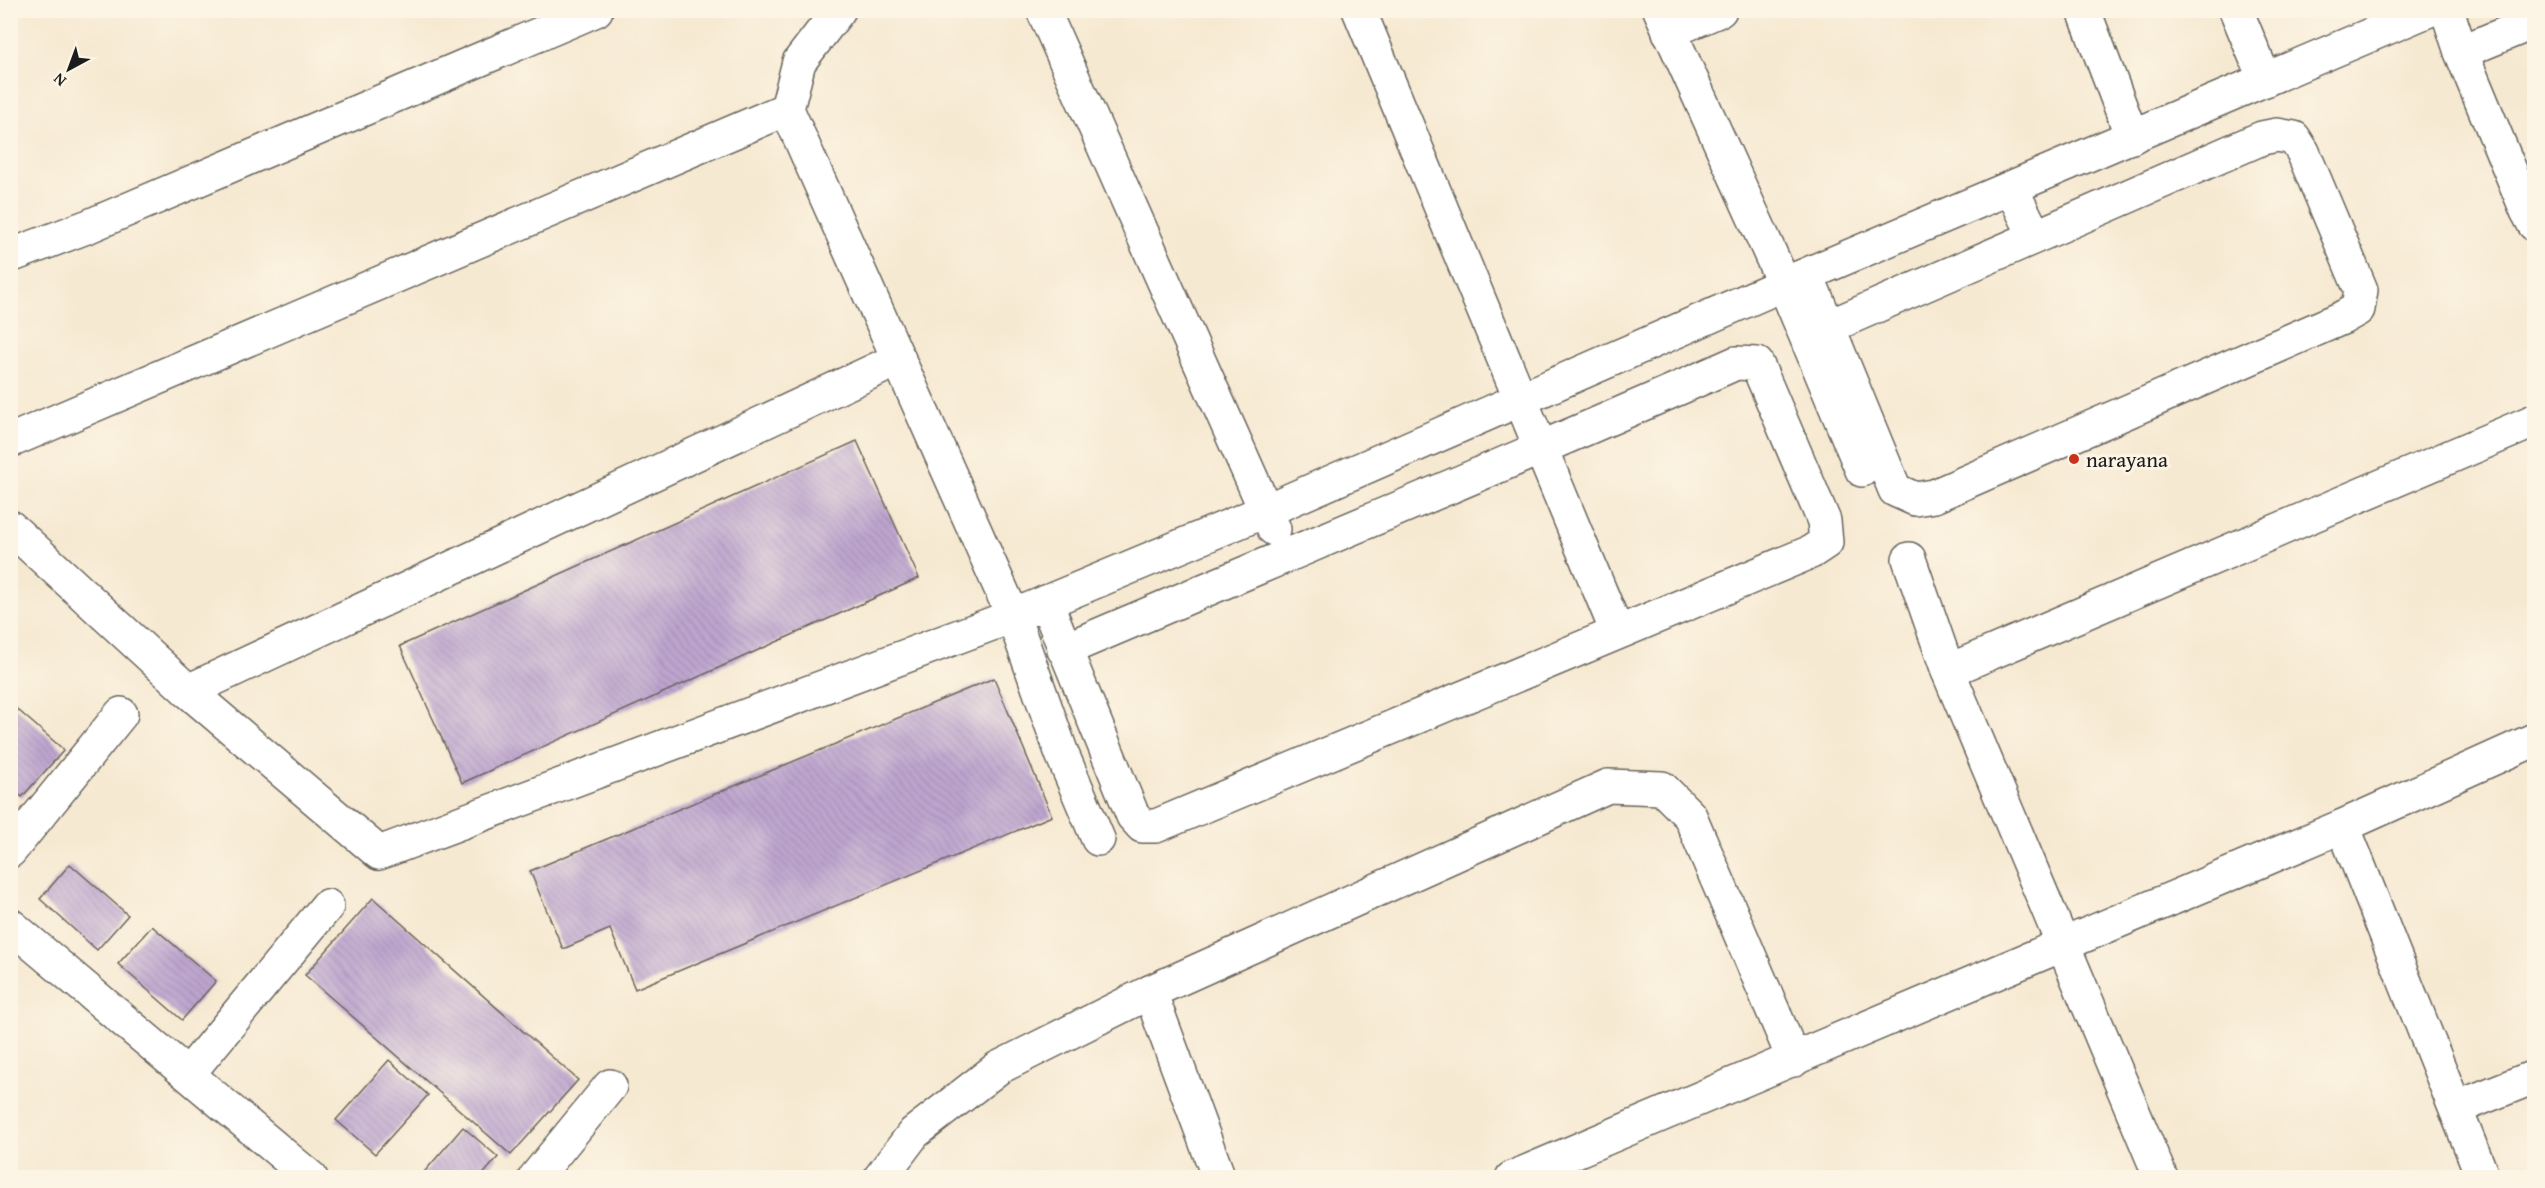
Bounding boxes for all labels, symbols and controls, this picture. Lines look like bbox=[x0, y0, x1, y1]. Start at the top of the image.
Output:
north arrow bbox=[39, 39, 99, 99]
text: N bbox=[47, 68, 71, 93]
place label: narayana bbox=[2086, 444, 2168, 475]
marker: narayana bbox=[2067, 452, 2081, 466]

